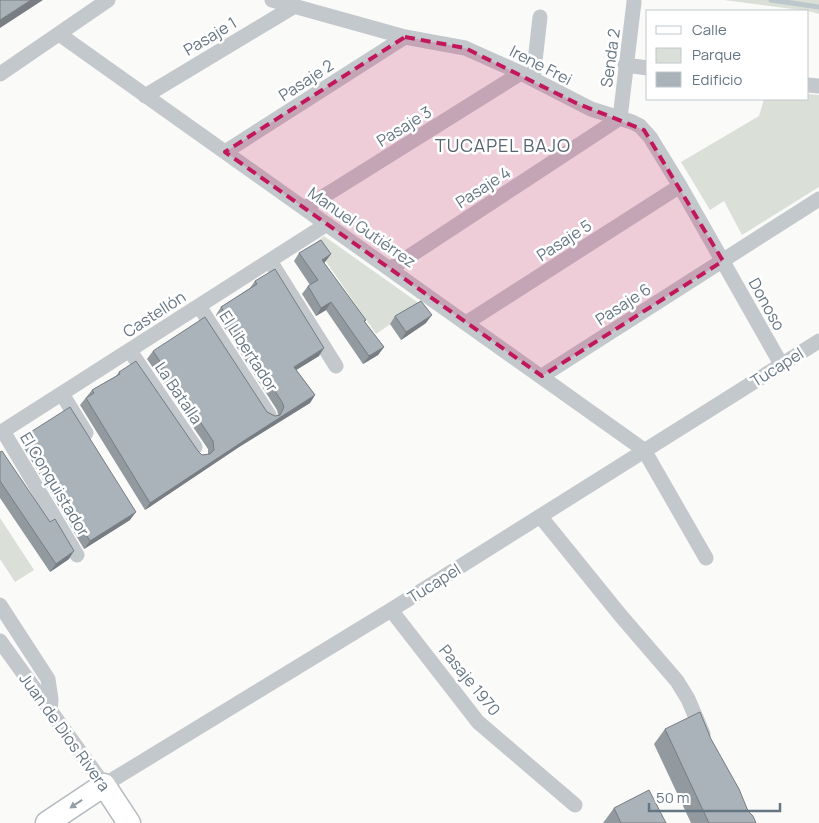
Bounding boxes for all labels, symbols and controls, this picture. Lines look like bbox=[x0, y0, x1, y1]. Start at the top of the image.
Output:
legend bbox=[646, 10, 809, 100]
street label: Pasaje 1 bbox=[179, 12, 241, 60]
text: Calle bbox=[692, 19, 727, 40]
street label: Senda 2 bbox=[595, 27, 625, 89]
street label: Irene Frei bbox=[506, 40, 576, 90]
text: Parque bbox=[692, 44, 741, 65]
street label: Pasaje 2 bbox=[274, 54, 338, 106]
text: Edificio bbox=[692, 69, 743, 90]
street label: Pasaje 3 bbox=[372, 101, 436, 151]
district label: TUCAPEL BAJO bbox=[435, 133, 571, 157]
street label: Pasaje 4 bbox=[451, 161, 515, 213]
street label: Manuel Gutiérrez bbox=[304, 182, 420, 272]
street label: Pasaje 5 bbox=[532, 214, 596, 266]
street label: Donoso bbox=[744, 274, 790, 334]
street label: Pasaje 6 bbox=[591, 278, 655, 330]
street label: Castellón bbox=[118, 286, 190, 342]
street label: El Libertador bbox=[215, 306, 284, 396]
street label: Tucapel bbox=[746, 342, 808, 392]
street label: La Batalla bbox=[150, 358, 208, 428]
street label: El Conquistador bbox=[15, 428, 95, 540]
street label: Tucapel bbox=[403, 558, 465, 608]
street label: Pasaje 1970 bbox=[434, 640, 506, 720]
street label: Juan de Dios Rivera bbox=[15, 668, 115, 796]
scale bar bbox=[649, 780, 780, 812]
text: 50 m bbox=[656, 787, 690, 808]
one-way arrow bbox=[69, 799, 83, 809]

